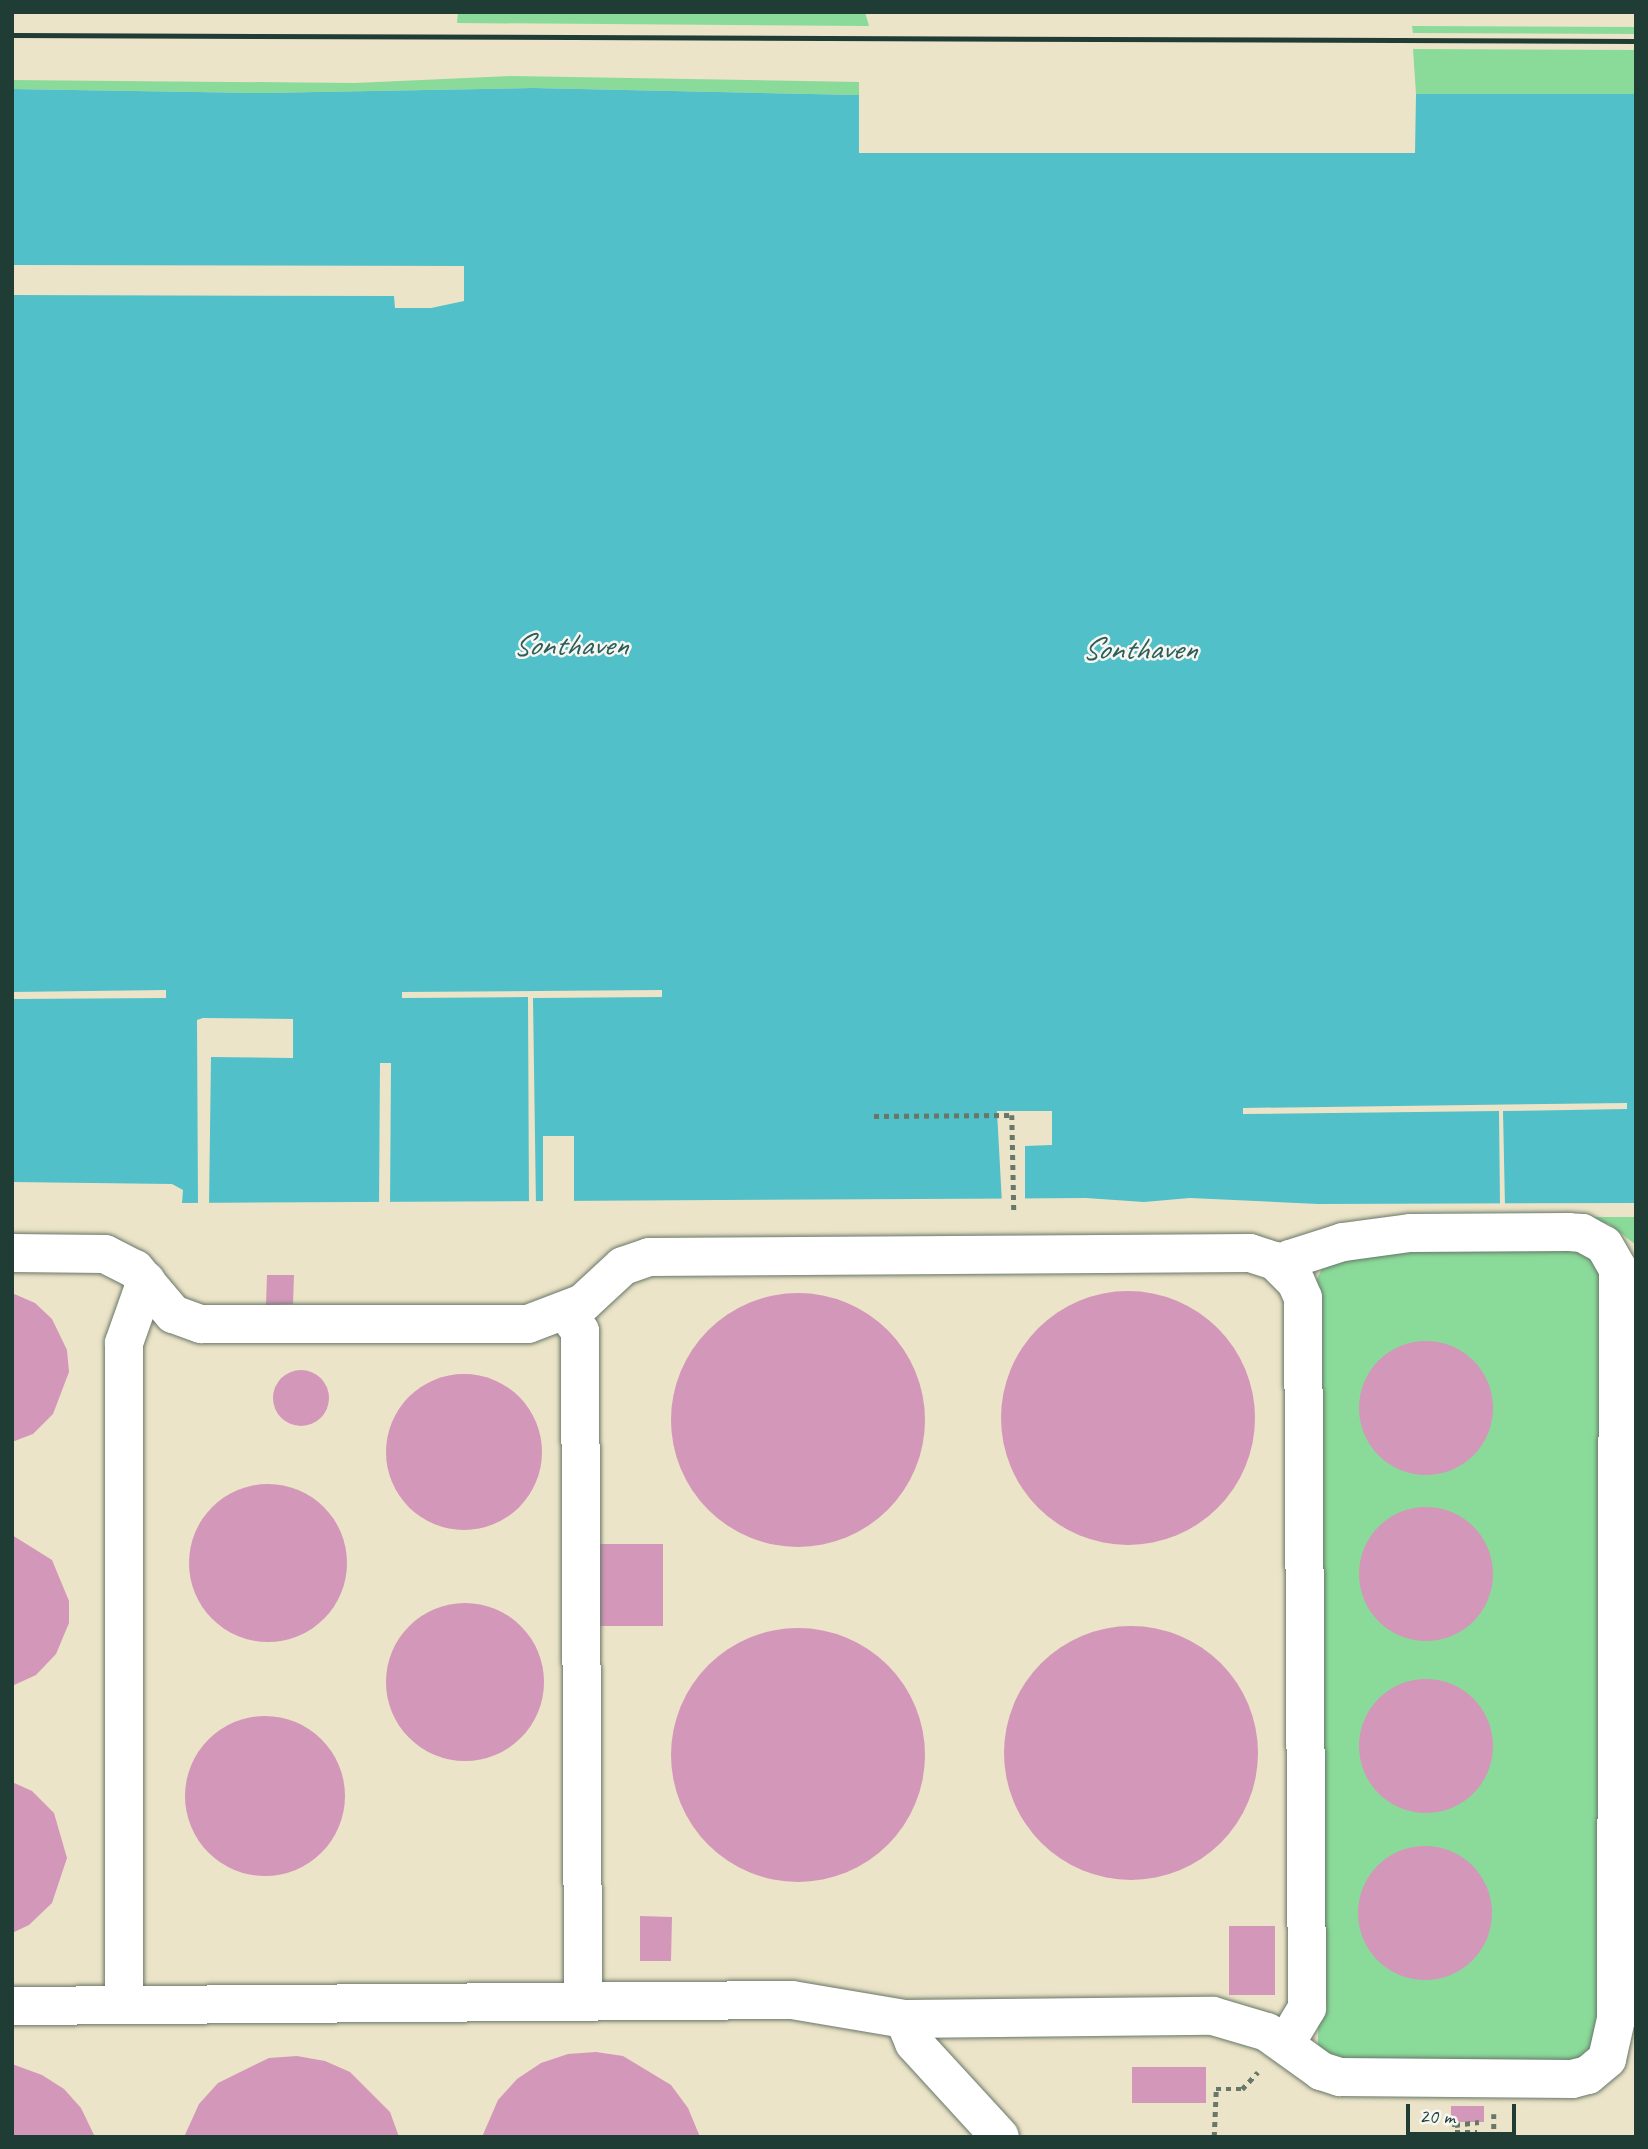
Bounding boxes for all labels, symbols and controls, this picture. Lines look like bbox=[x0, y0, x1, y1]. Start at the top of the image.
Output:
water label: Sonthaven bbox=[513, 626, 627, 664]
water label: Sonthaven bbox=[1082, 630, 1196, 668]
scale bar bbox=[1410, 2090, 1520, 2134]
text: 20 m bbox=[1419, 2103, 1455, 2129]

